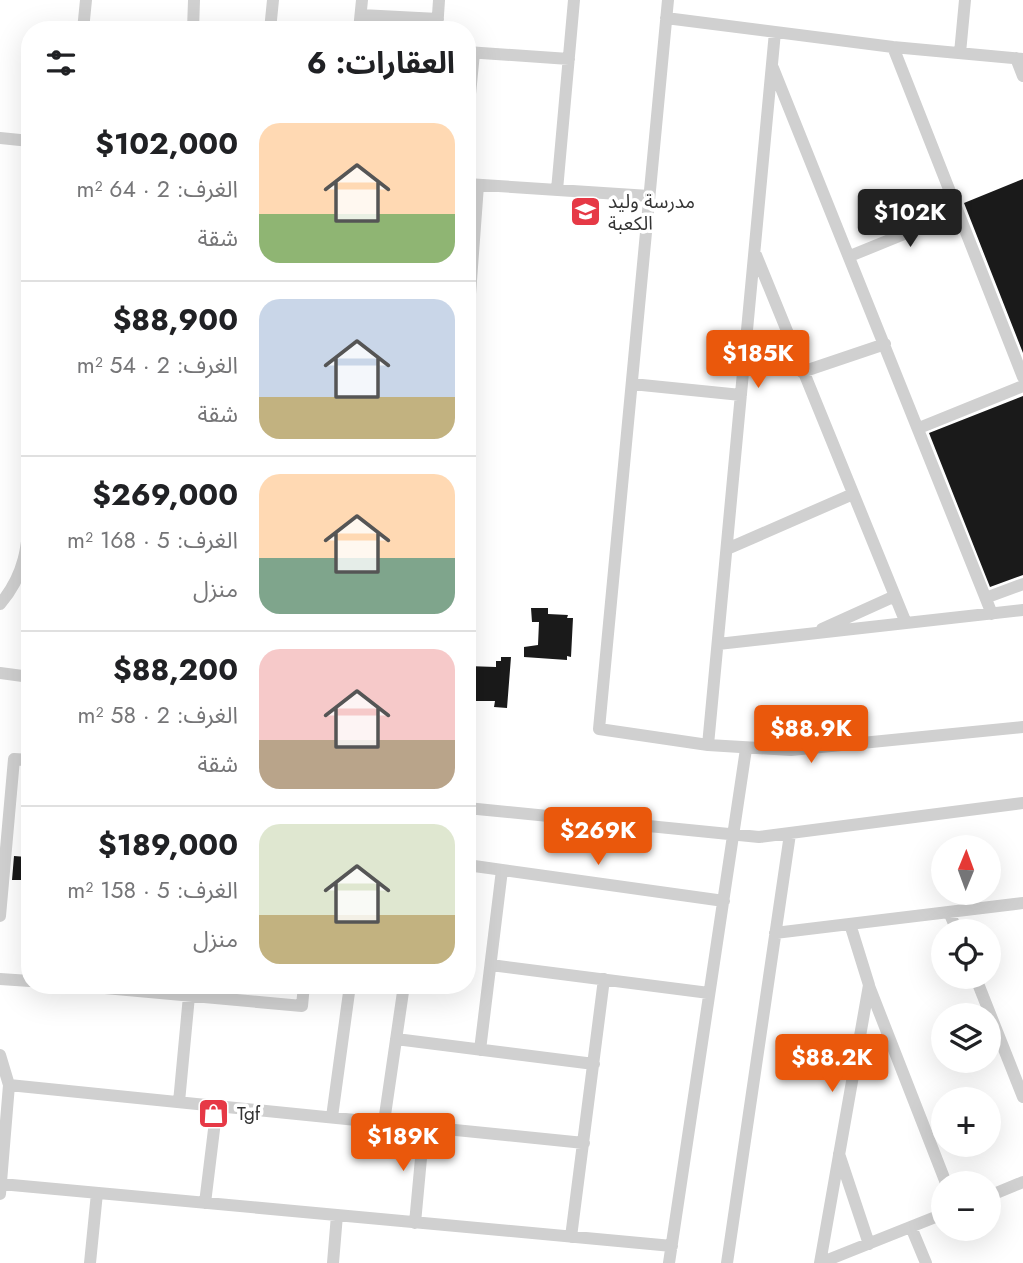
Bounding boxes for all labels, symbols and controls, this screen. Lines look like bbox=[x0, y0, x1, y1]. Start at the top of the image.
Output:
text: العقارات: 6 bbox=[307, 41, 455, 84]
icon: filters bbox=[42, 44, 80, 82]
text: $102,000 bbox=[95, 122, 238, 165]
icon: home bbox=[315, 151, 399, 235]
text: الغرف: 2 · 64 m² bbox=[76, 172, 238, 206]
place label: مدرسة وليد الكعبة bbox=[608, 188, 695, 237]
pin: $102K bbox=[861, 190, 959, 249]
school or university icon: مدرسة وليد الكعبة bbox=[568, 195, 602, 229]
text: $102K bbox=[874, 195, 946, 229]
text: شقة bbox=[197, 221, 238, 255]
text: $88,900 bbox=[113, 298, 238, 341]
icon: home bbox=[315, 327, 399, 411]
pin: $185K bbox=[709, 330, 807, 390]
text: $185K bbox=[722, 336, 794, 370]
text: الغرف: 2 · 54 m² bbox=[77, 348, 238, 382]
text: شقة bbox=[197, 397, 238, 431]
text: $269,000 bbox=[92, 473, 238, 516]
icon: home bbox=[315, 502, 399, 586]
text: الغرف: 5 · 168 m² bbox=[67, 523, 238, 557]
text: منزل bbox=[193, 572, 238, 606]
text: $88,200 bbox=[113, 648, 238, 691]
icon: home bbox=[315, 677, 399, 761]
text: الغرف: 2 · 58 m² bbox=[78, 698, 238, 732]
pin: $88.9K bbox=[754, 706, 868, 765]
text: $88.9K bbox=[770, 711, 852, 745]
text: شقة bbox=[197, 747, 238, 781]
pin: $269K bbox=[549, 808, 647, 867]
text: $269K bbox=[560, 813, 636, 847]
text: $189,000 bbox=[98, 823, 238, 866]
north arrow bbox=[931, 835, 1001, 905]
map controls bbox=[931, 835, 1001, 1241]
icon: home bbox=[315, 852, 399, 936]
text: الغرف: 5 · 158 m² bbox=[67, 873, 238, 907]
button: locate bbox=[931, 919, 1001, 989]
text: منزل bbox=[193, 922, 238, 956]
button: layers bbox=[931, 1003, 1001, 1073]
pin: $88.2K bbox=[775, 1034, 889, 1094]
text: $88.2K bbox=[791, 1040, 873, 1074]
button: + bbox=[931, 1087, 1001, 1157]
shop icon: Tgf bbox=[197, 1096, 231, 1130]
place label: Tgf bbox=[237, 1100, 261, 1127]
pin: $189K bbox=[354, 1114, 452, 1173]
text: $189K bbox=[367, 1119, 439, 1153]
button: − bbox=[931, 1171, 1001, 1241]

